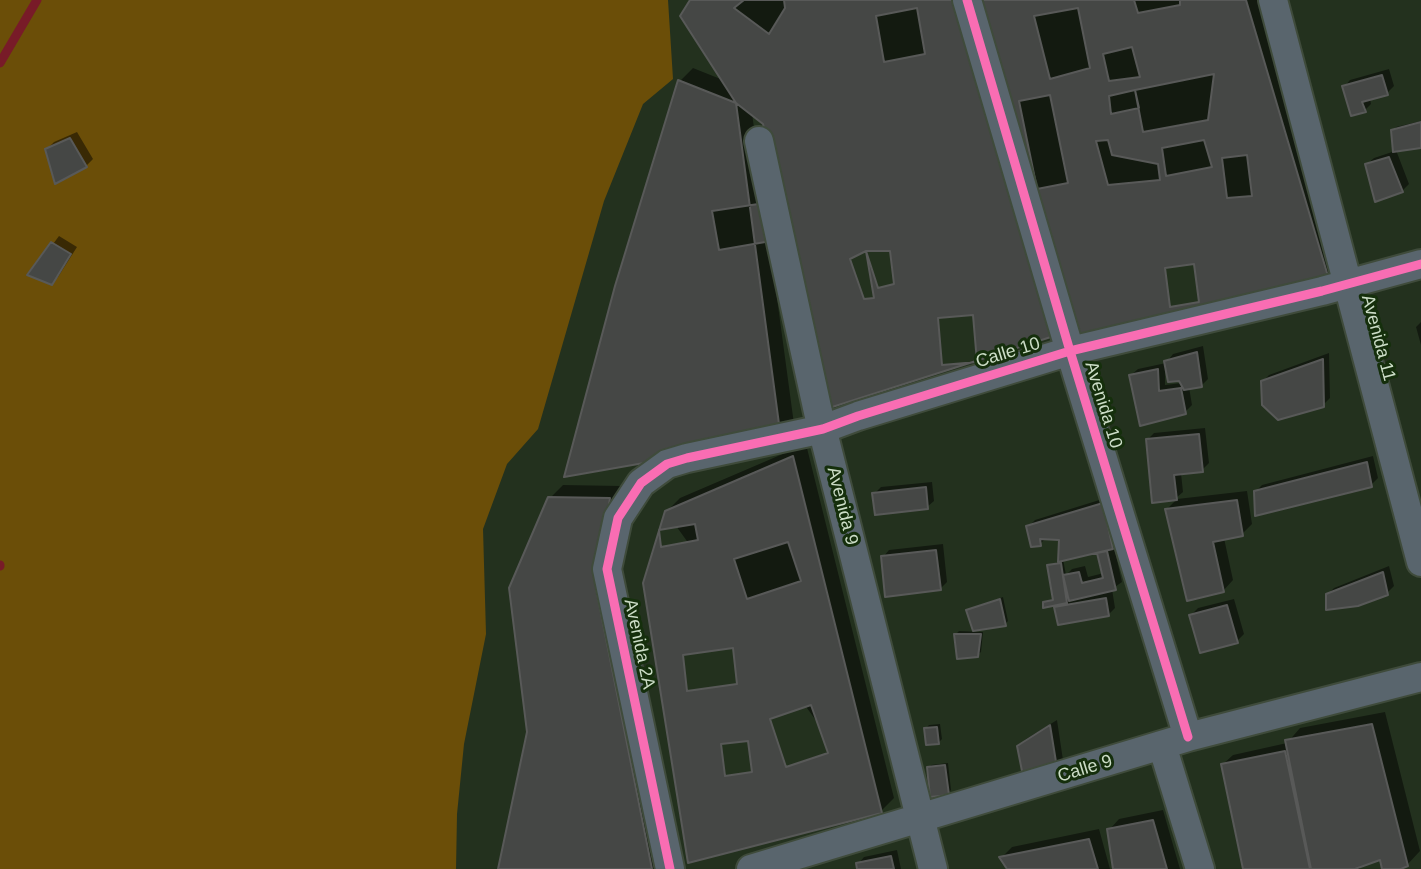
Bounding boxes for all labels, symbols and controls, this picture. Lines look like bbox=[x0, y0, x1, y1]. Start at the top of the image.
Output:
street label: Avenida 11 bbox=[1356, 293, 1400, 383]
street label: Calle 10 bbox=[973, 333, 1043, 373]
street label: Avenida 10 bbox=[1080, 359, 1126, 451]
street label: Avenida 9 bbox=[822, 465, 862, 547]
street label: Avenida 2A bbox=[619, 597, 659, 691]
street label: Calle 9 bbox=[1055, 750, 1115, 788]

